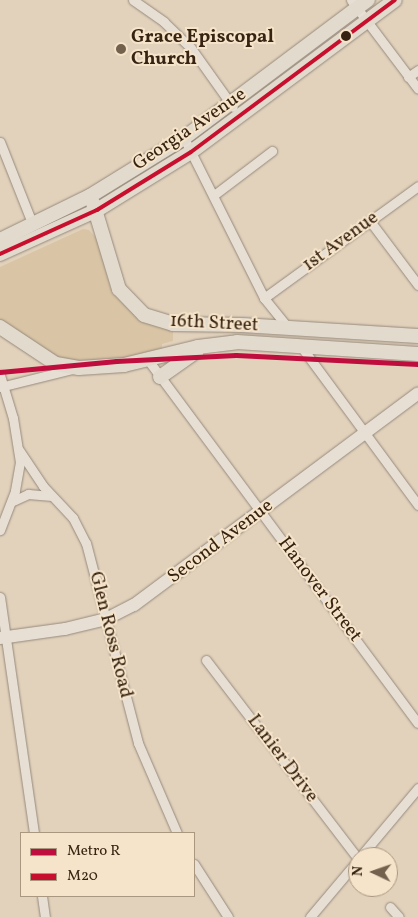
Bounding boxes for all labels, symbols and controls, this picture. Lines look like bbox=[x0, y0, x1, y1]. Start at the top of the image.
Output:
place label: Grace Episcopal Church bbox=[131, 27, 274, 71]
unlabelled marker bbox=[341, 31, 351, 41]
marker: Grace Episcopal Church bbox=[115, 43, 127, 55]
street label: Georgia Avenue bbox=[129, 84, 251, 176]
street label: 1st Avenue bbox=[299, 207, 383, 277]
street label: 16th Street bbox=[169, 310, 259, 338]
street label: Second Avenue bbox=[164, 495, 278, 589]
street label: Hanover Street bbox=[272, 533, 366, 647]
street label: Glen Ross Road bbox=[83, 569, 137, 701]
street label: Lanier Drive bbox=[242, 710, 322, 808]
legend bbox=[20, 832, 195, 897]
text: Metro R bbox=[67, 841, 121, 862]
north arrow bbox=[348, 847, 398, 897]
text: M20 bbox=[67, 866, 98, 887]
text: N bbox=[349, 866, 368, 877]

